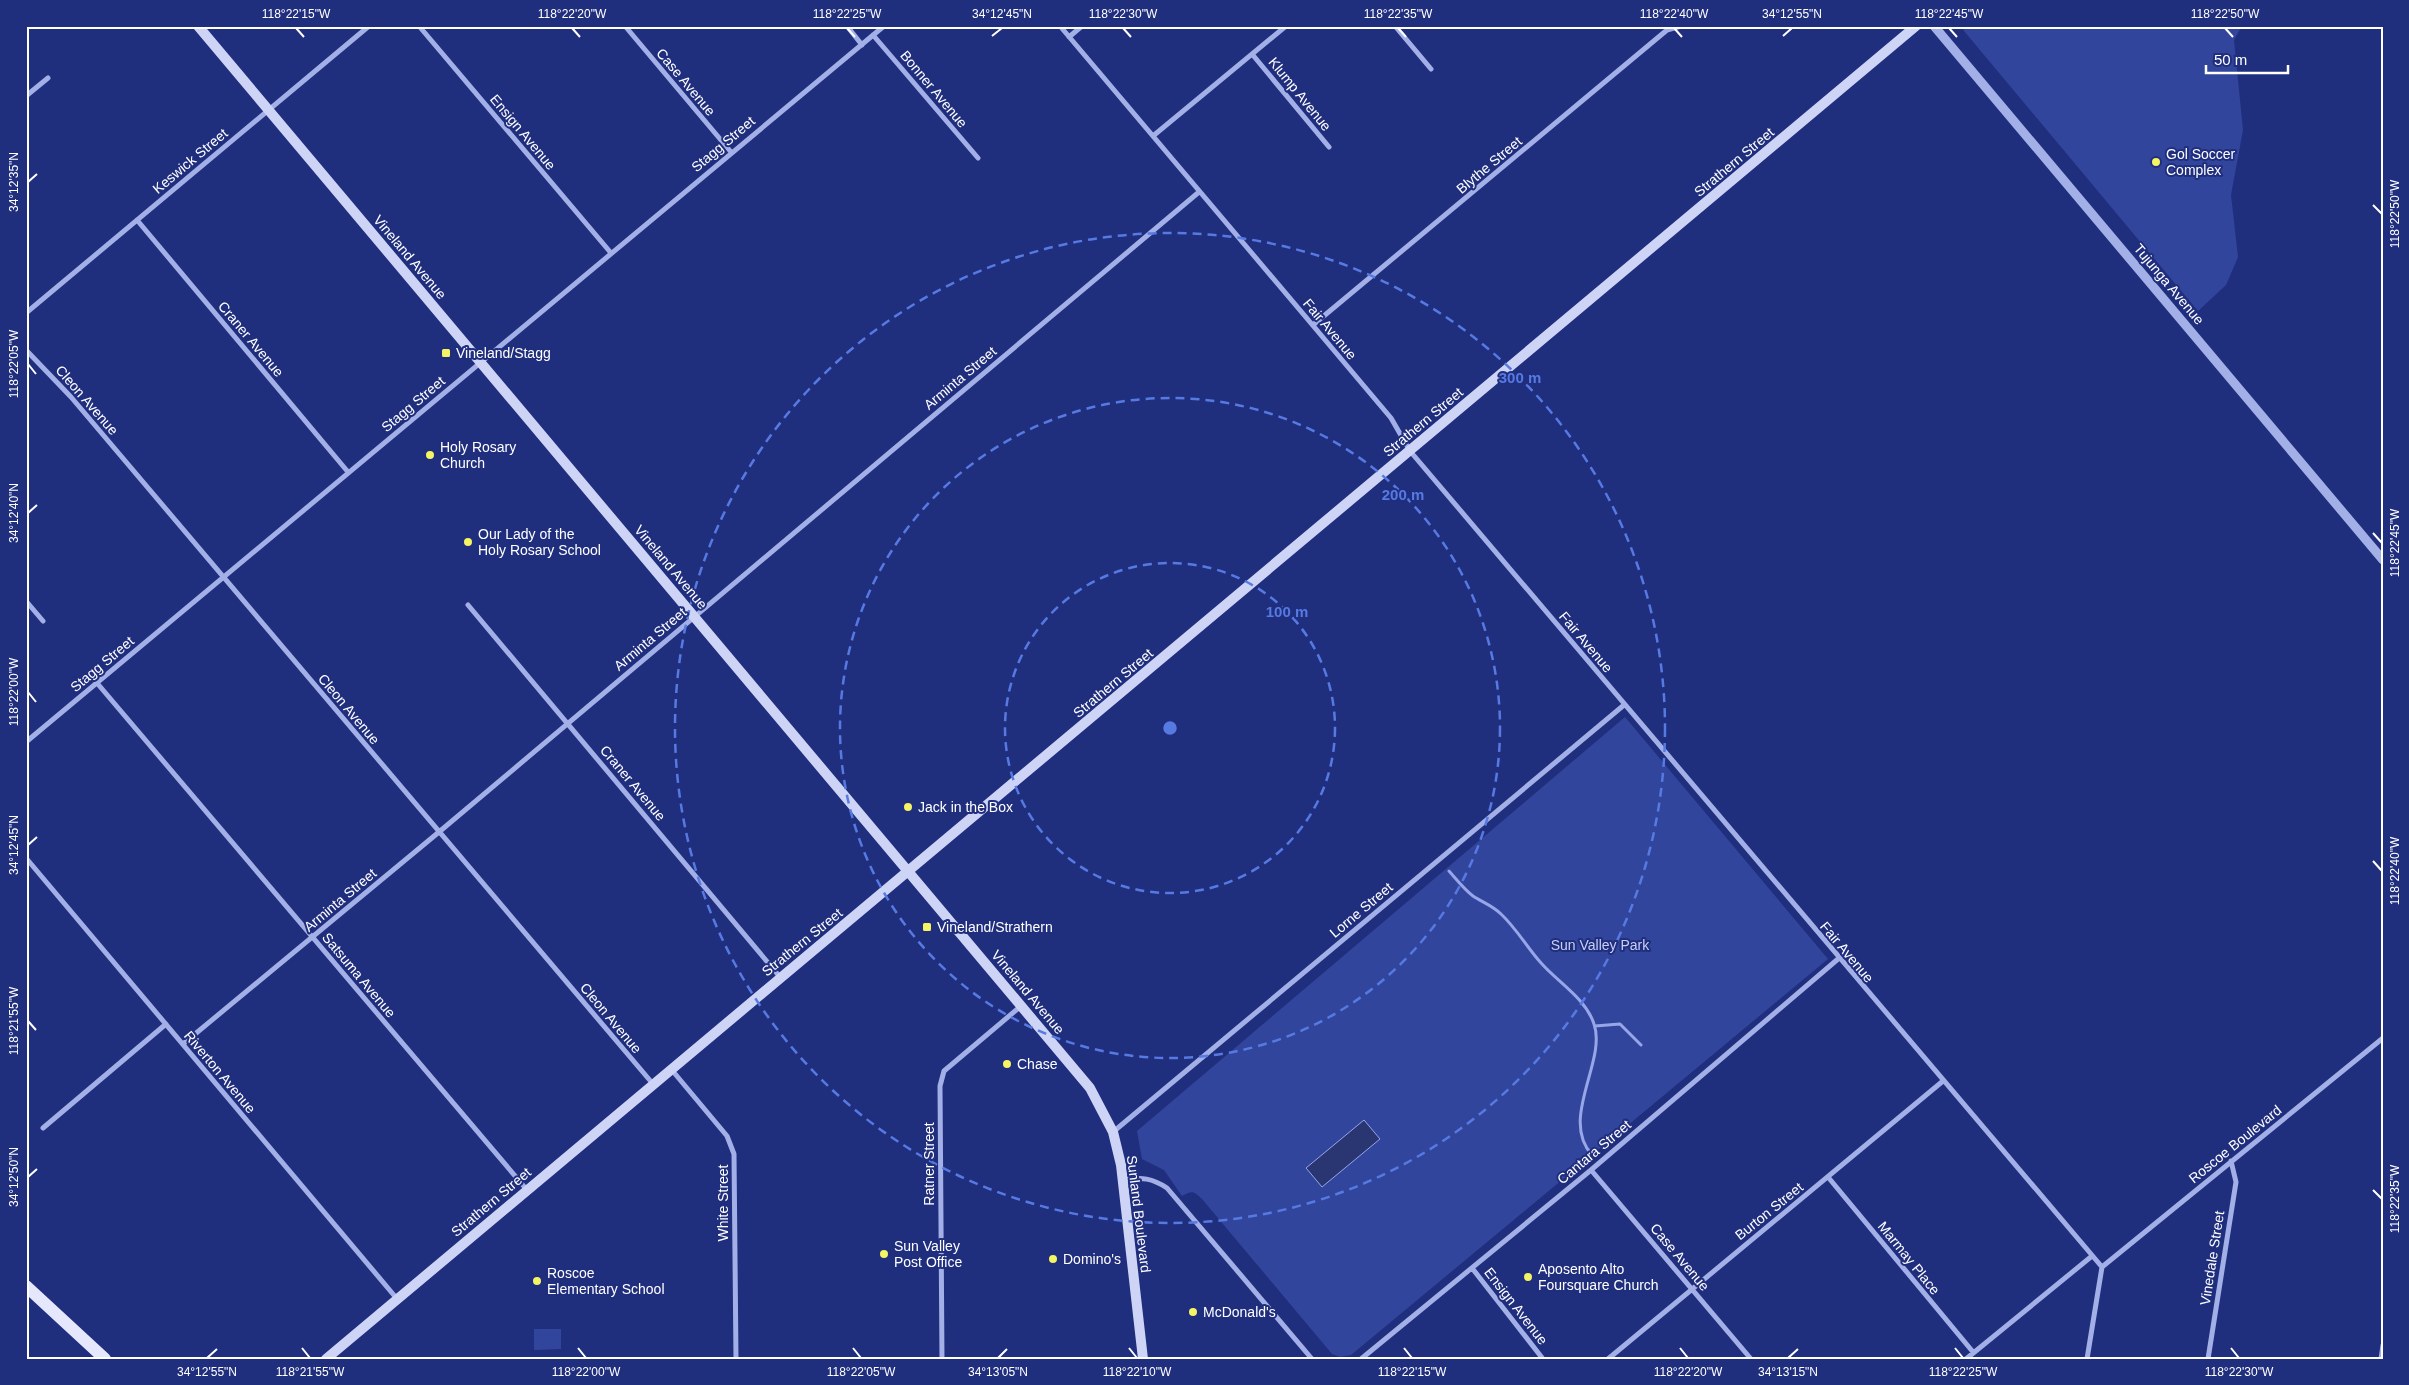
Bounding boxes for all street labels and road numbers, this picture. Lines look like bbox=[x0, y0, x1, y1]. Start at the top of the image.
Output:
street label: Case Avenue bbox=[653, 45, 719, 119]
street label: Bonner Avenue bbox=[897, 47, 971, 131]
street label: Klump Avenue bbox=[1265, 54, 1335, 134]
street label: Ensign Avenue bbox=[487, 91, 559, 173]
street label: Stagg Street bbox=[688, 113, 758, 175]
street label: Strathern Street bbox=[1691, 124, 1777, 200]
street label: Keswick Street bbox=[149, 125, 231, 197]
street label: Blythe Street bbox=[1453, 133, 1525, 197]
street label: Vineland Avenue bbox=[370, 212, 450, 302]
street label: Tujunga Avenue bbox=[2131, 240, 2208, 328]
street label: Fair Avenue bbox=[1300, 295, 1360, 363]
street label: Craner Avenue bbox=[215, 298, 287, 380]
street label: Arminta Street bbox=[921, 343, 999, 413]
street label: Cleon Avenue bbox=[52, 362, 122, 438]
street label: Stagg Street bbox=[378, 373, 448, 435]
street label: Strathern Street bbox=[1380, 384, 1466, 460]
street label: Vineland Avenue bbox=[631, 522, 711, 612]
street label: Arminta Street bbox=[611, 604, 689, 674]
street label: Fair Avenue bbox=[1556, 608, 1616, 676]
street label: Stagg Street bbox=[67, 633, 137, 695]
street label: Strathern Street bbox=[1070, 645, 1156, 721]
street label: Cleon Avenue bbox=[315, 671, 383, 748]
street label: Craner Avenue bbox=[597, 742, 669, 824]
street label: Arminta Street bbox=[301, 865, 379, 935]
street label: Lorne Street bbox=[1326, 879, 1396, 941]
street label: Strathern Street bbox=[759, 905, 846, 979]
street label: Fair Avenue bbox=[1817, 918, 1877, 986]
street label: Satsuma Avenue bbox=[319, 929, 399, 1021]
street label: Vineland Avenue bbox=[988, 947, 1068, 1037]
street label: Cleon Avenue bbox=[577, 980, 645, 1057]
street label: Riverton Avenue bbox=[181, 1028, 259, 1117]
street label: Roscoe Boulevard bbox=[2186, 1102, 2284, 1186]
street label: Cantara Street bbox=[1554, 1117, 1634, 1187]
street label: Ratner Street bbox=[921, 1122, 937, 1206]
street label: Sunland Boulevard bbox=[1124, 1154, 1154, 1274]
street label: Strathern Street bbox=[448, 1164, 534, 1240]
street label: White Street bbox=[715, 1164, 731, 1242]
street label: Burton Street bbox=[1732, 1179, 1806, 1243]
street label: Vinedale Street bbox=[2197, 1209, 2227, 1306]
street label: Marmay Place bbox=[1875, 1218, 1944, 1298]
street label: Case Avenue bbox=[1647, 1220, 1713, 1294]
street label: Ensign Avenue bbox=[1481, 1264, 1551, 1348]

